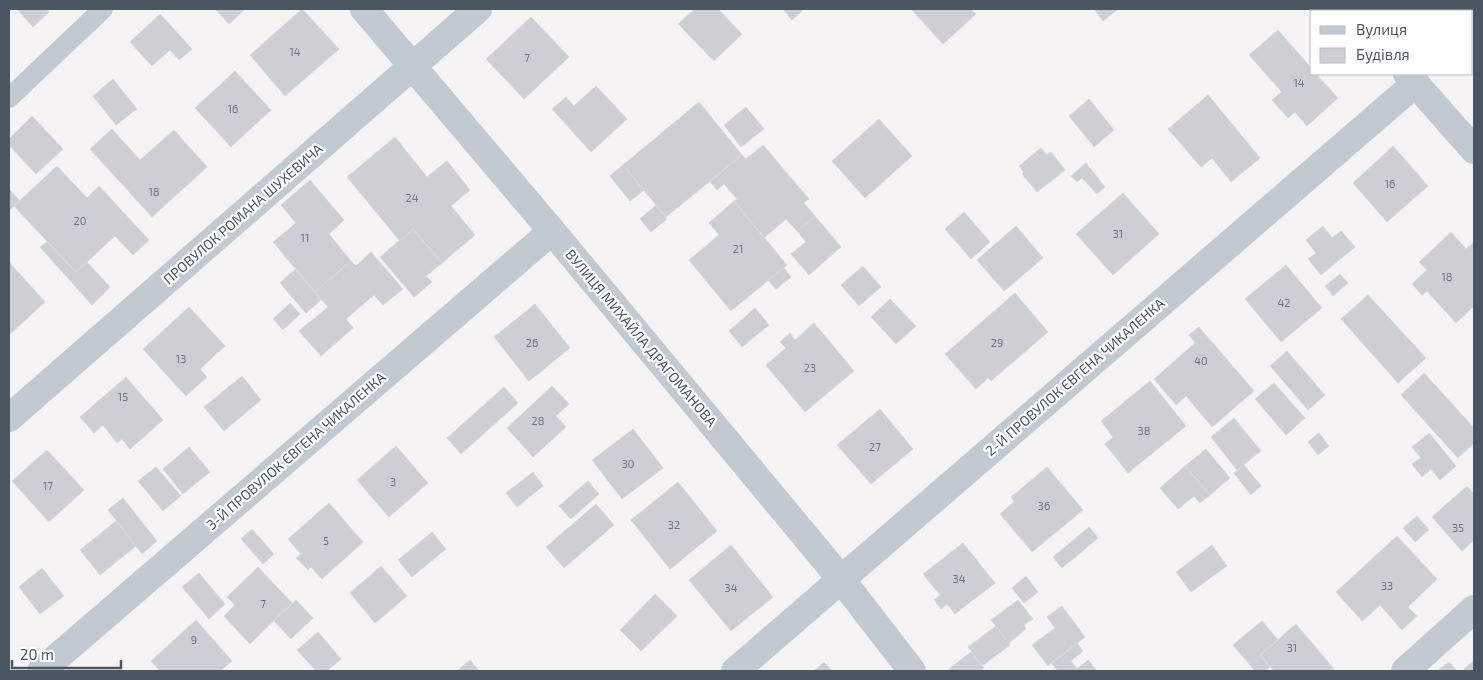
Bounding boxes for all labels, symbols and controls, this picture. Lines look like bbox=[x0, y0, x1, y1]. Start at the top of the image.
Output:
legend bbox=[1310, 10, 1473, 75]
text: Вулиця bbox=[1356, 20, 1407, 39]
house number: 14 bbox=[289, 45, 301, 58]
text: Будівля bbox=[1356, 45, 1410, 64]
house number: 7 bbox=[524, 51, 530, 64]
house number: 14 bbox=[1293, 76, 1305, 89]
house number: 16 bbox=[228, 102, 238, 115]
street label: ПРОВУЛОК РОМАНА ШУХЕВИЧА bbox=[159, 140, 326, 288]
house number: 16 bbox=[1385, 177, 1395, 190]
house number: 18 bbox=[148, 185, 160, 198]
house number: 24 bbox=[406, 191, 419, 204]
house number: 20 bbox=[74, 214, 86, 227]
house number: 31 bbox=[1113, 227, 1123, 240]
house number: 11 bbox=[301, 231, 309, 244]
house number: 21 bbox=[733, 242, 743, 255]
street label: ВУЛИЦЯ МИХАЙЛА ДРАГОМАНОВА bbox=[562, 246, 721, 430]
house number: 18 bbox=[1441, 270, 1453, 283]
street label: 2-Й ПРОВУЛОК ЄВГЕНА ЧИКАЛЕНКА bbox=[982, 294, 1168, 459]
house number: 42 bbox=[1278, 296, 1290, 309]
house number: 26 bbox=[526, 336, 538, 349]
house number: 29 bbox=[991, 336, 1003, 349]
house number: 13 bbox=[176, 352, 186, 365]
house number: 40 bbox=[1194, 354, 1208, 367]
house number: 23 bbox=[804, 361, 816, 374]
street label: 3-Й ПРОВУЛОК ЄВГЕНА ЧИКАЛЕНКА bbox=[203, 368, 389, 533]
house number: 15 bbox=[118, 390, 128, 403]
house number: 28 bbox=[532, 414, 544, 427]
house number: 38 bbox=[1138, 424, 1150, 437]
house number: 27 bbox=[869, 440, 881, 453]
house number: 30 bbox=[622, 457, 634, 470]
house number: 3 bbox=[390, 475, 396, 488]
house number: 17 bbox=[43, 479, 53, 492]
house number: 36 bbox=[1038, 499, 1050, 512]
house number: 32 bbox=[668, 518, 680, 531]
house number: 35 bbox=[1452, 521, 1464, 534]
house number: 5 bbox=[323, 534, 329, 547]
house number: 34 bbox=[953, 572, 966, 585]
house number: 33 bbox=[1381, 579, 1393, 592]
house number: 34 bbox=[725, 581, 738, 594]
house number: 7 bbox=[260, 597, 266, 610]
house number: 9 bbox=[191, 633, 197, 646]
scale bar bbox=[12, 638, 121, 670]
house number: 31 bbox=[1287, 641, 1297, 654]
text: 20 m bbox=[20, 645, 54, 663]

